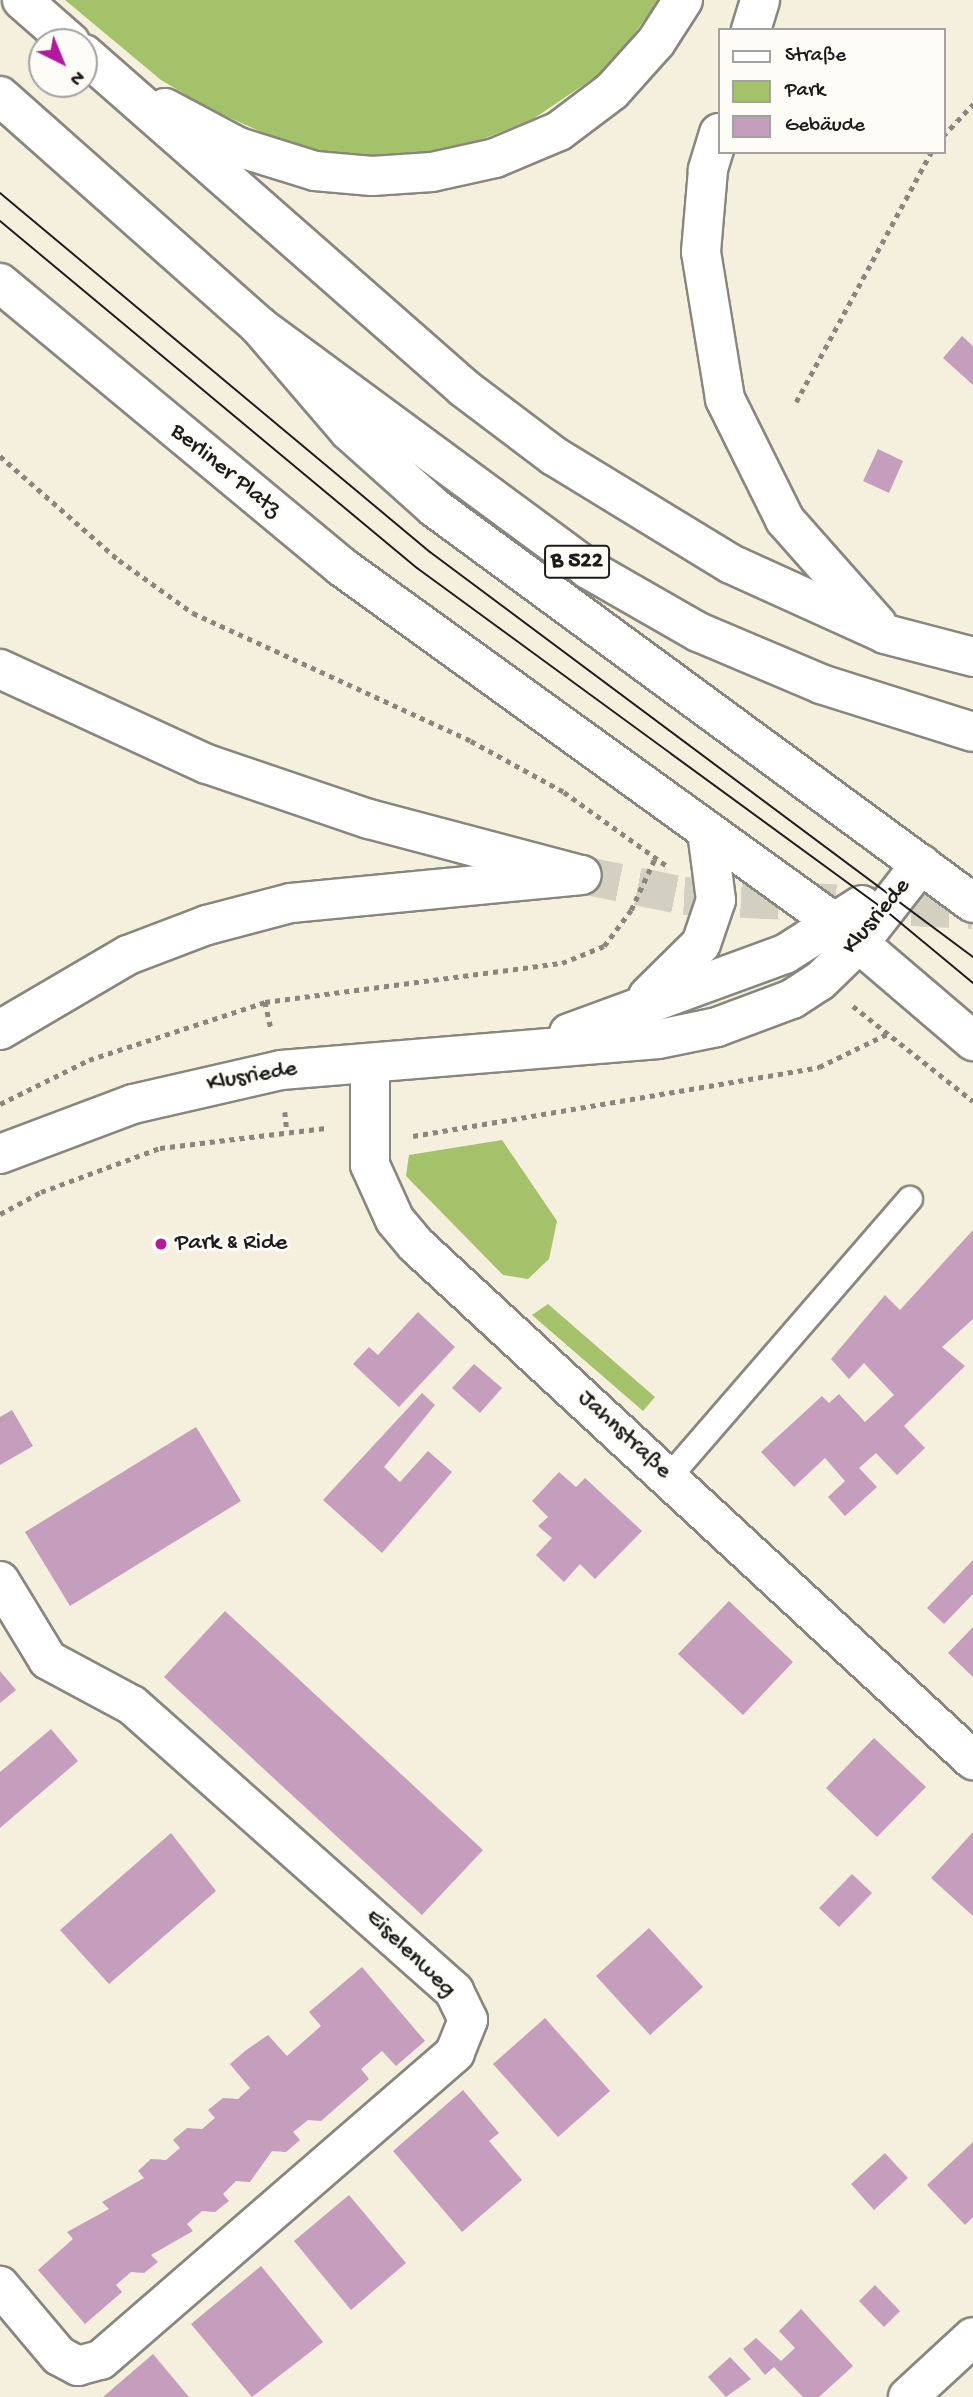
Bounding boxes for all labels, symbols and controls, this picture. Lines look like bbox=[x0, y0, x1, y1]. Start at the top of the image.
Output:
north arrow bbox=[28, 28, 98, 98]
legend bbox=[718, 28, 945, 154]
text: Straße bbox=[785, 44, 846, 69]
text: N bbox=[64, 65, 89, 90]
text: Park bbox=[785, 79, 825, 104]
text: Gebäude bbox=[785, 114, 865, 139]
street label: Berliner Platz bbox=[164, 418, 286, 524]
road number: B 522 bbox=[544, 542, 610, 582]
street label: Klusriede bbox=[837, 873, 917, 961]
street label: Klusriede bbox=[205, 1055, 299, 1099]
place label: Park & Ride bbox=[175, 1230, 287, 1258]
marker: Park & Ride bbox=[153, 1236, 169, 1252]
street label: Jahnstraße bbox=[571, 1384, 677, 1486]
street label: Eiselenweg bbox=[359, 1904, 461, 2004]

